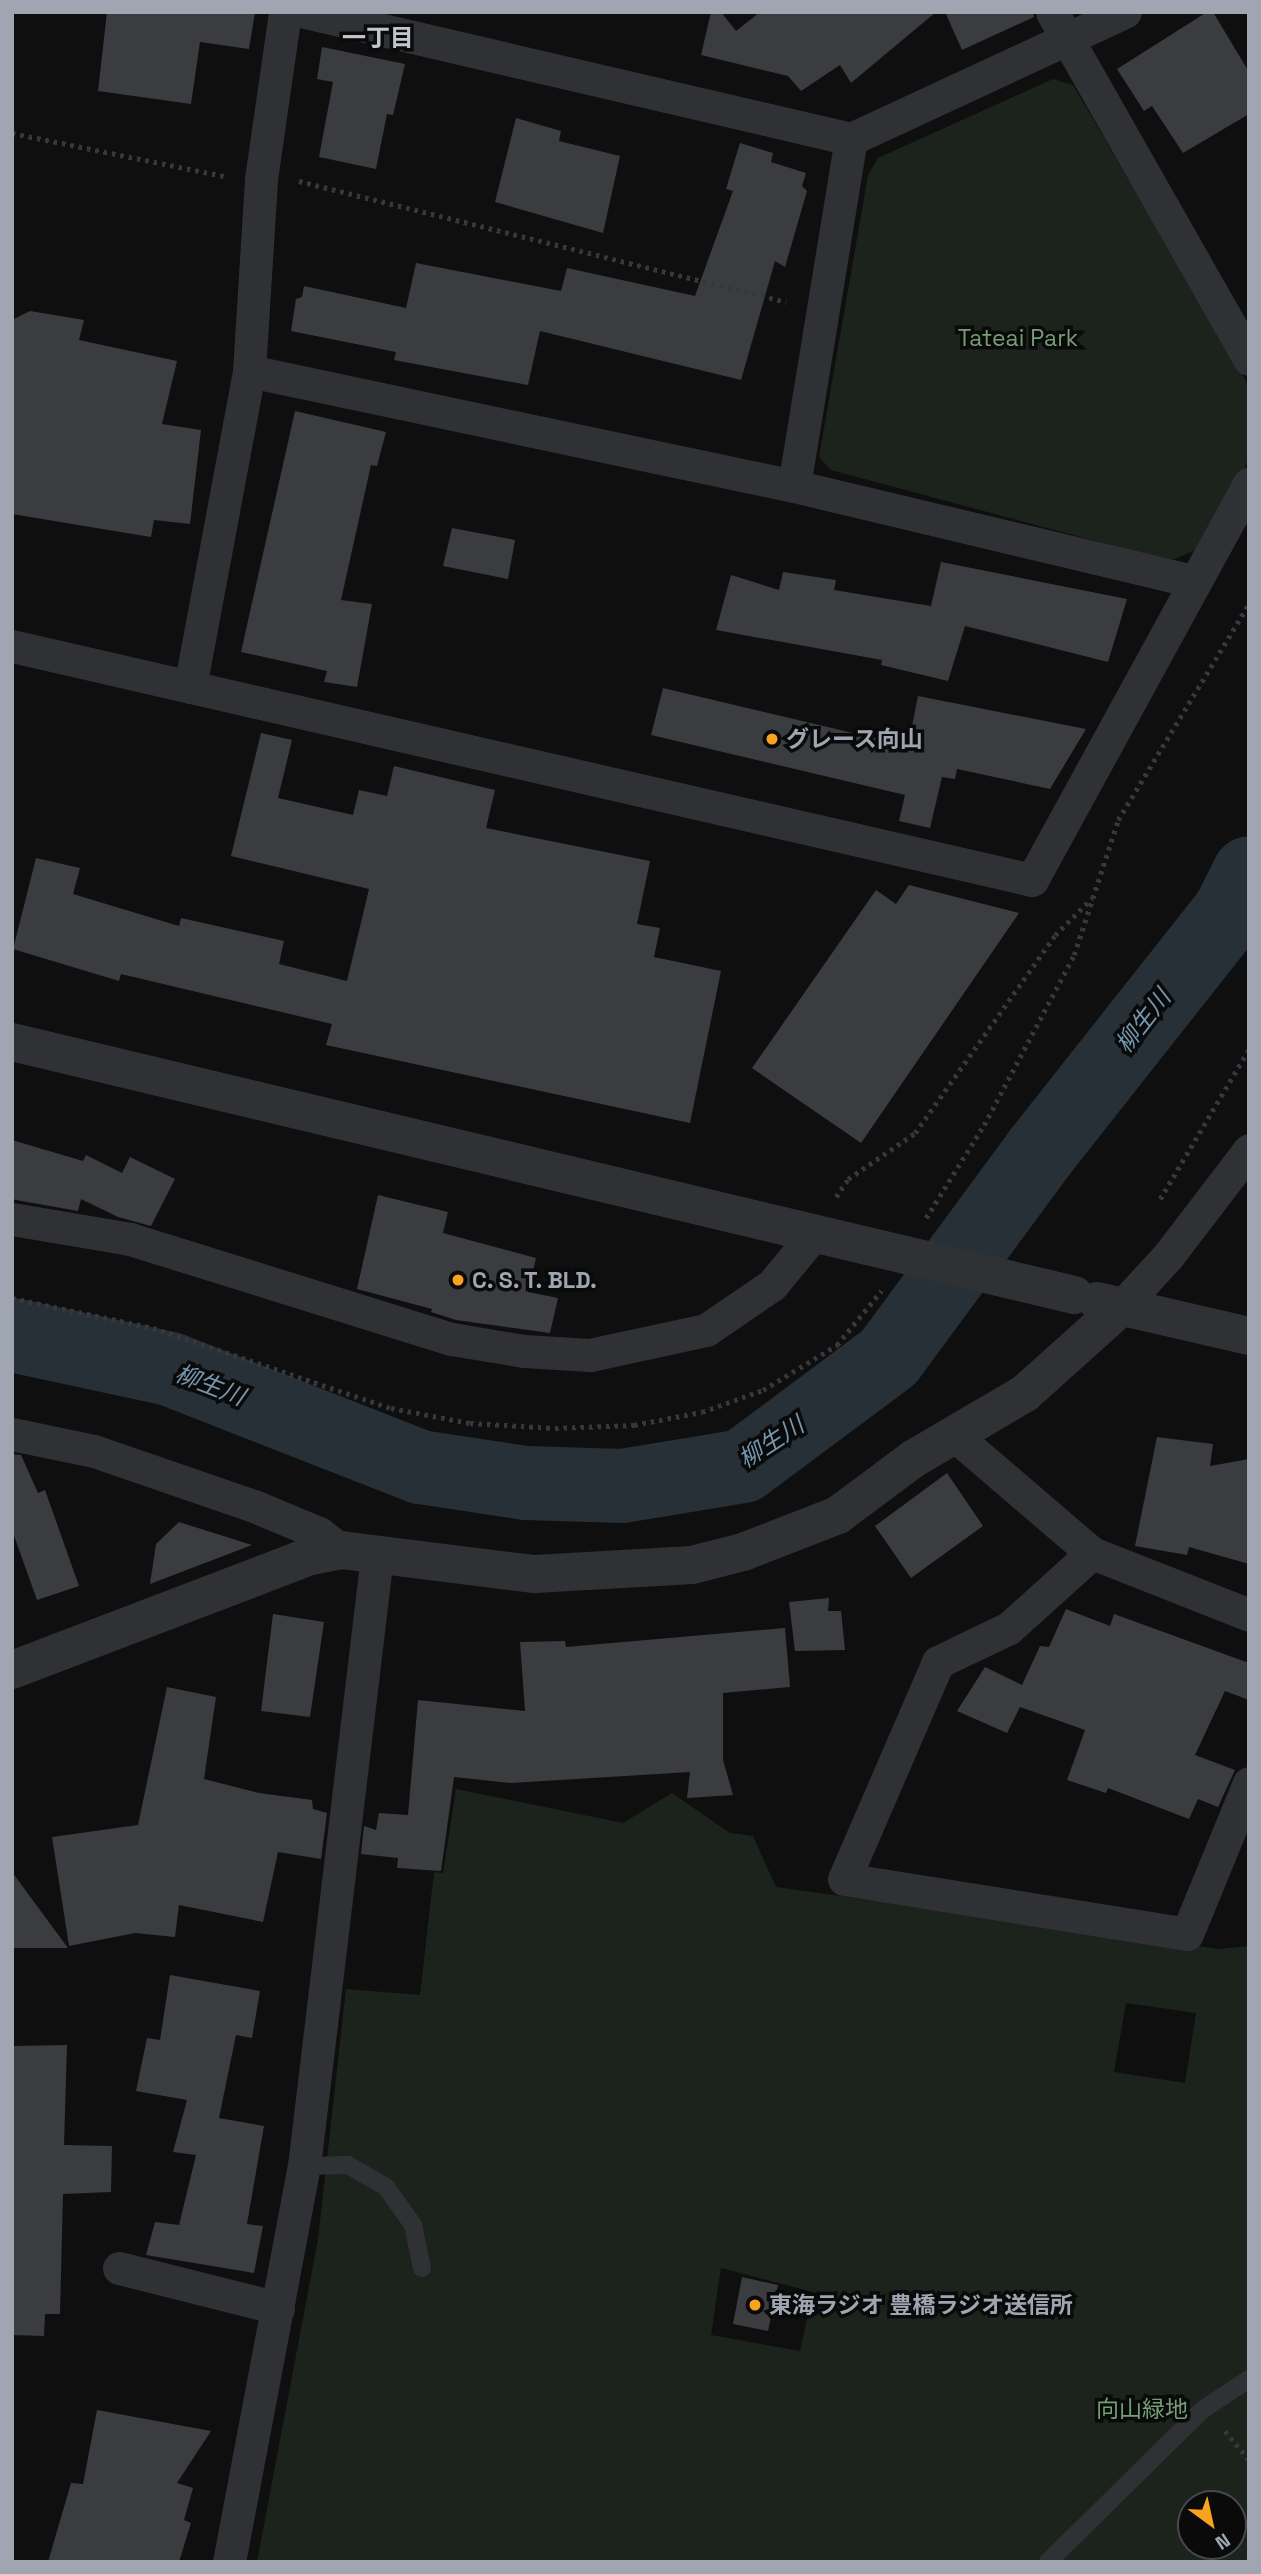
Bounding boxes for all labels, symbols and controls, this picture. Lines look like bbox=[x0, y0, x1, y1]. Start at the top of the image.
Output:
district label: 一丁目 bbox=[342, 24, 414, 52]
park label: Tateai Park bbox=[958, 324, 1078, 352]
place label: グレース向山 bbox=[786, 725, 924, 753]
marker: グレース向山 bbox=[764, 731, 780, 747]
water label: 柳生川 bbox=[1109, 984, 1177, 1058]
place label: C. S. T. BLD. bbox=[472, 1266, 600, 1294]
marker: C. S. T. BLD. bbox=[450, 1272, 466, 1288]
water label: 柳生川 bbox=[171, 1359, 249, 1411]
water label: 柳生川 bbox=[733, 1410, 809, 1474]
place label: 東海ラジオ 豊橋ラジオ送信所 bbox=[769, 2291, 1074, 2319]
marker: 東海ラジオ 豊橋ラジオ送信所 bbox=[747, 2297, 763, 2313]
park label: 向山緑地 bbox=[1096, 2395, 1188, 2423]
north arrow bbox=[1177, 2490, 1247, 2560]
text: N bbox=[1210, 2527, 1235, 2555]

